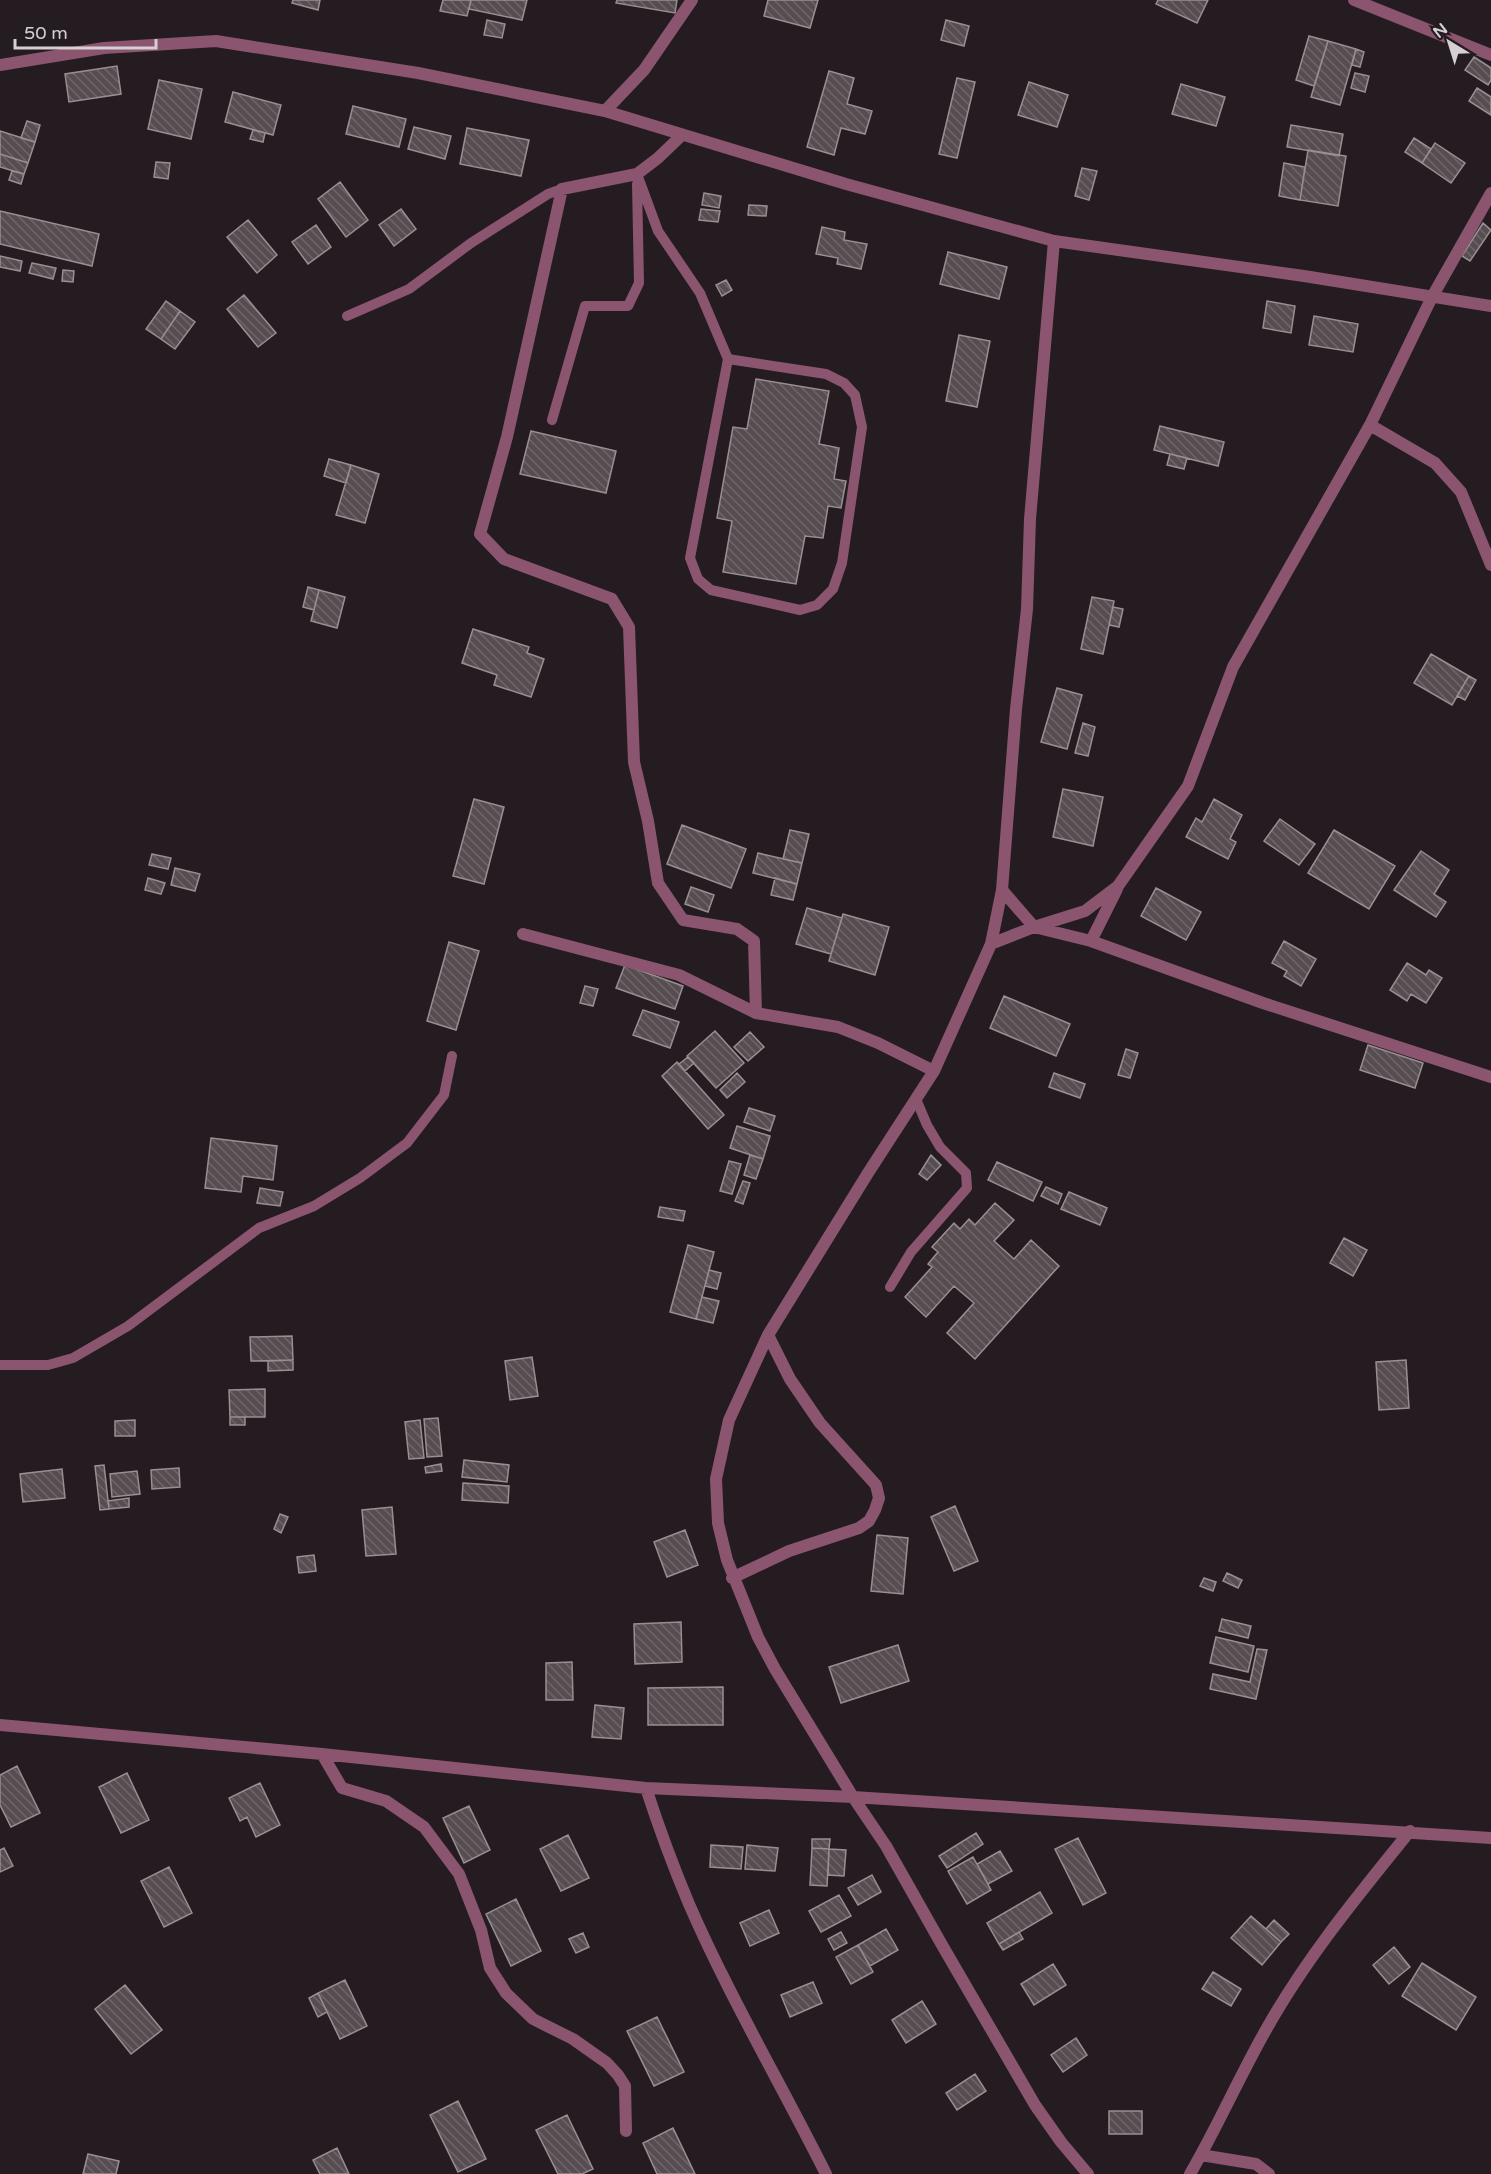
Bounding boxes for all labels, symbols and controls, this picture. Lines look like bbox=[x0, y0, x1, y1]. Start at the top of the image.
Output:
scale bar bbox=[15, 12, 156, 50]
north arrow bbox=[1419, 12, 1479, 72]
text: N bbox=[1429, 19, 1452, 43]
text: 50 m bbox=[24, 22, 68, 44]

